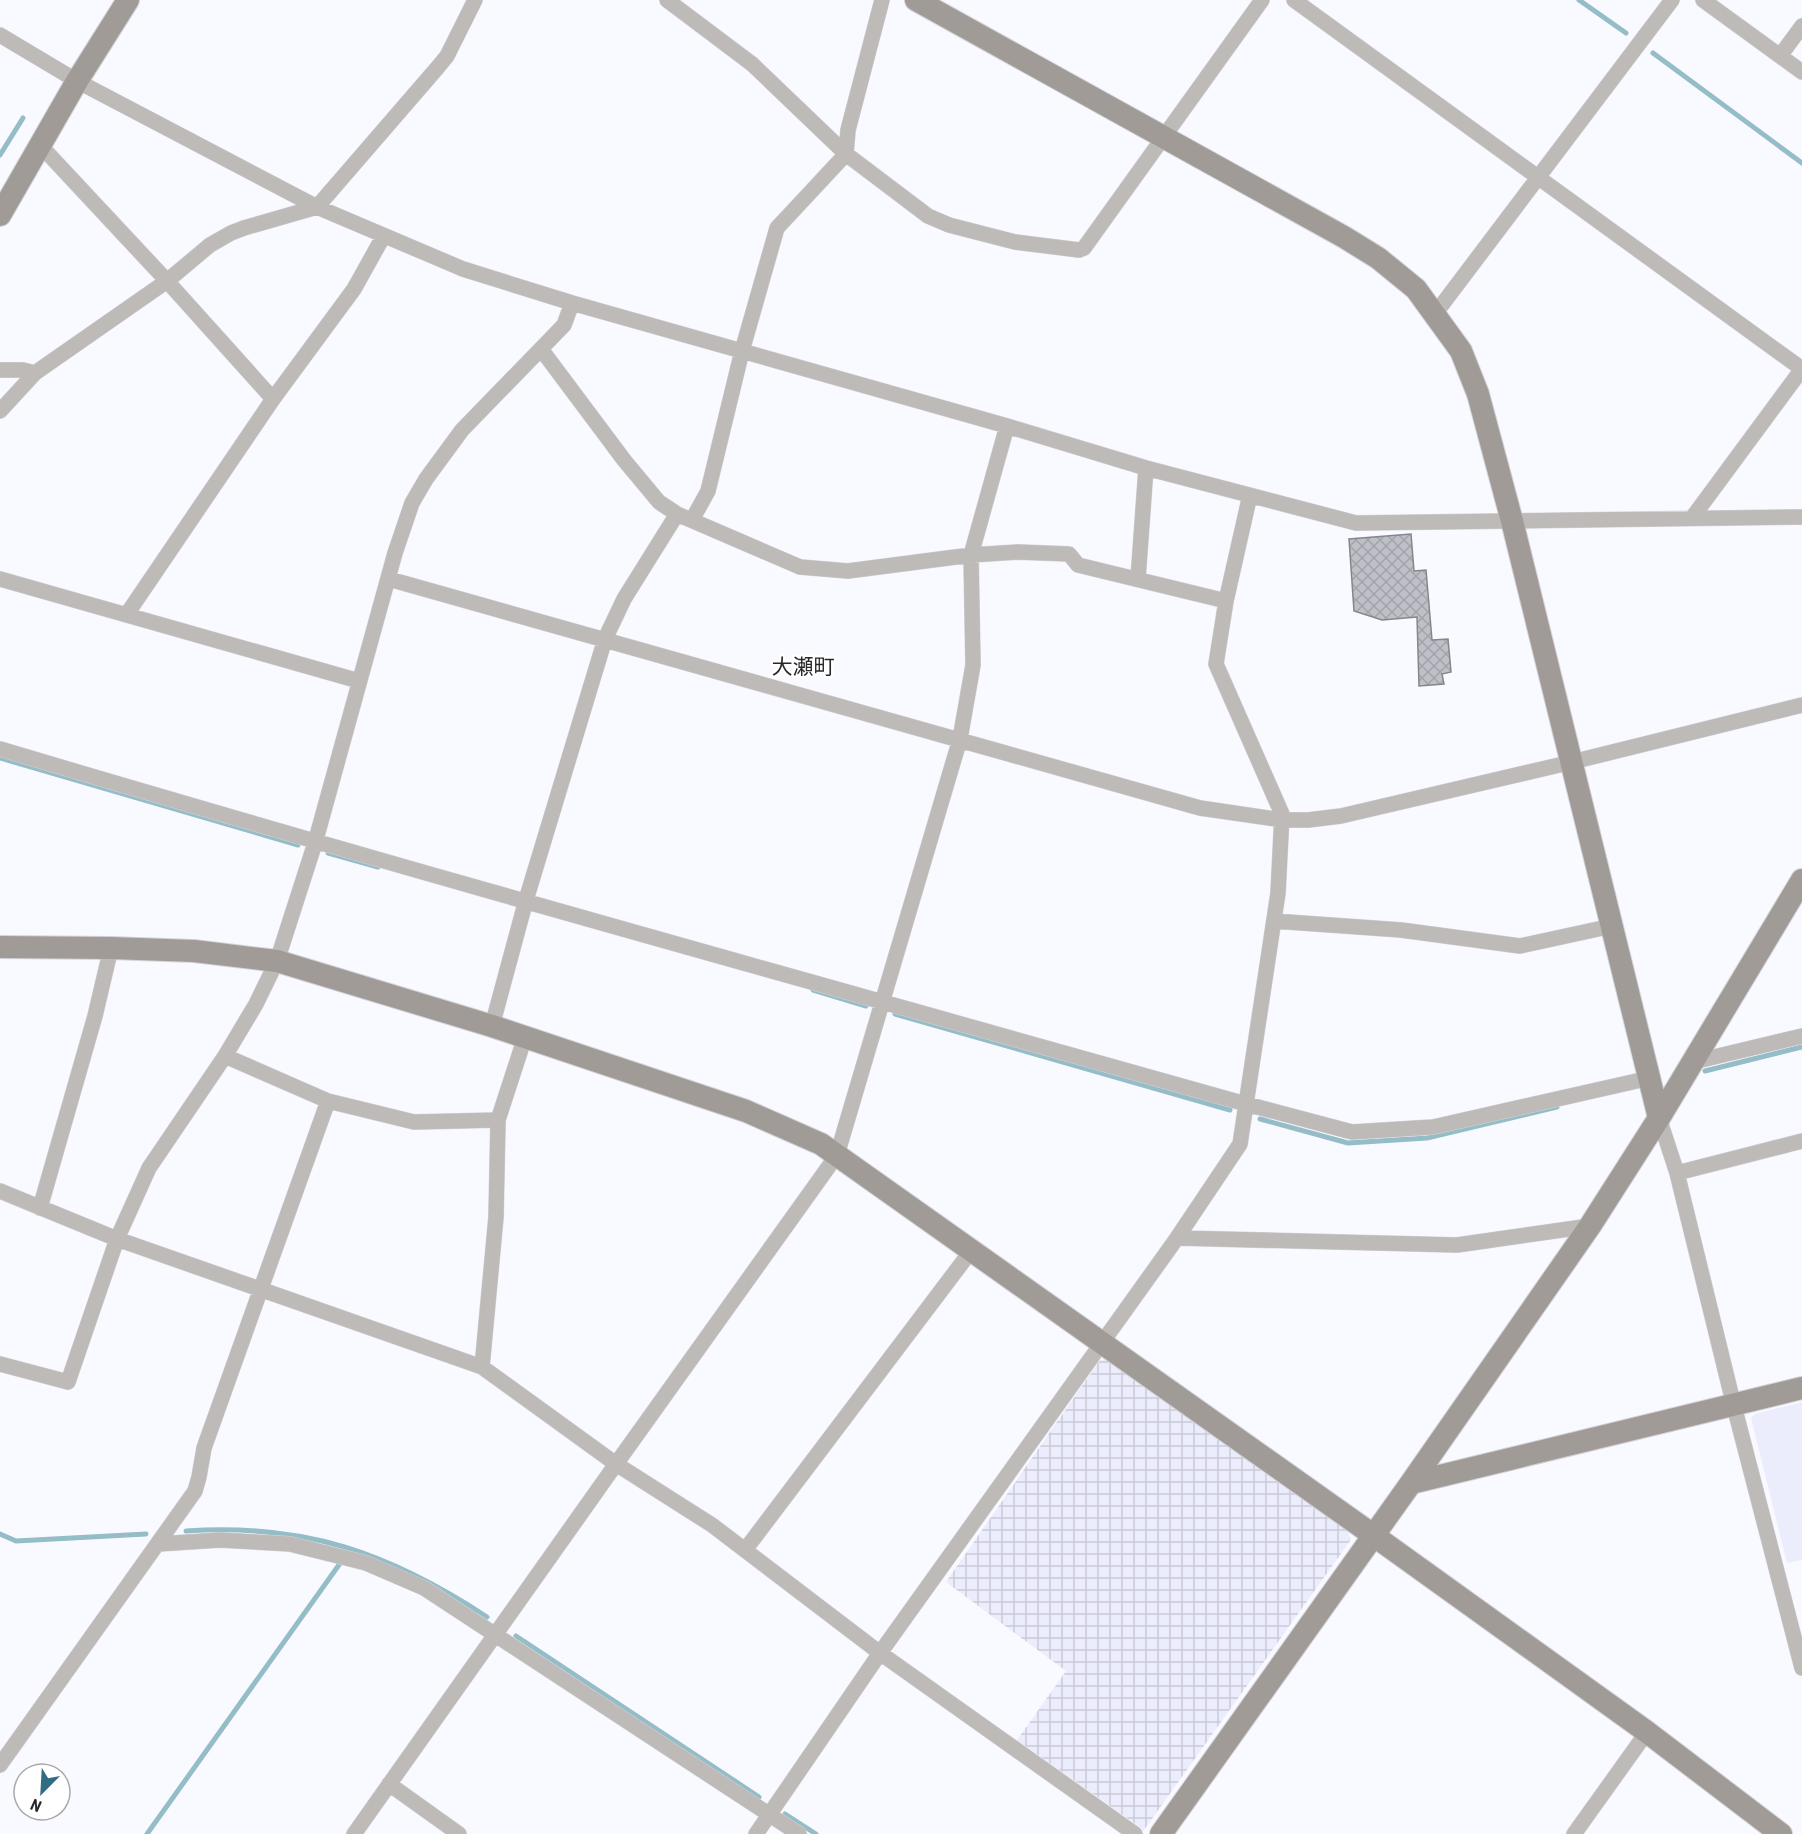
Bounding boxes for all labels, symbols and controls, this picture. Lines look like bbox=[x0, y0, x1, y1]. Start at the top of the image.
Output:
district label: 大瀬町 bbox=[772, 655, 835, 679]
north arrow bbox=[12, 1762, 72, 1822]
text: N bbox=[28, 1795, 44, 1816]

